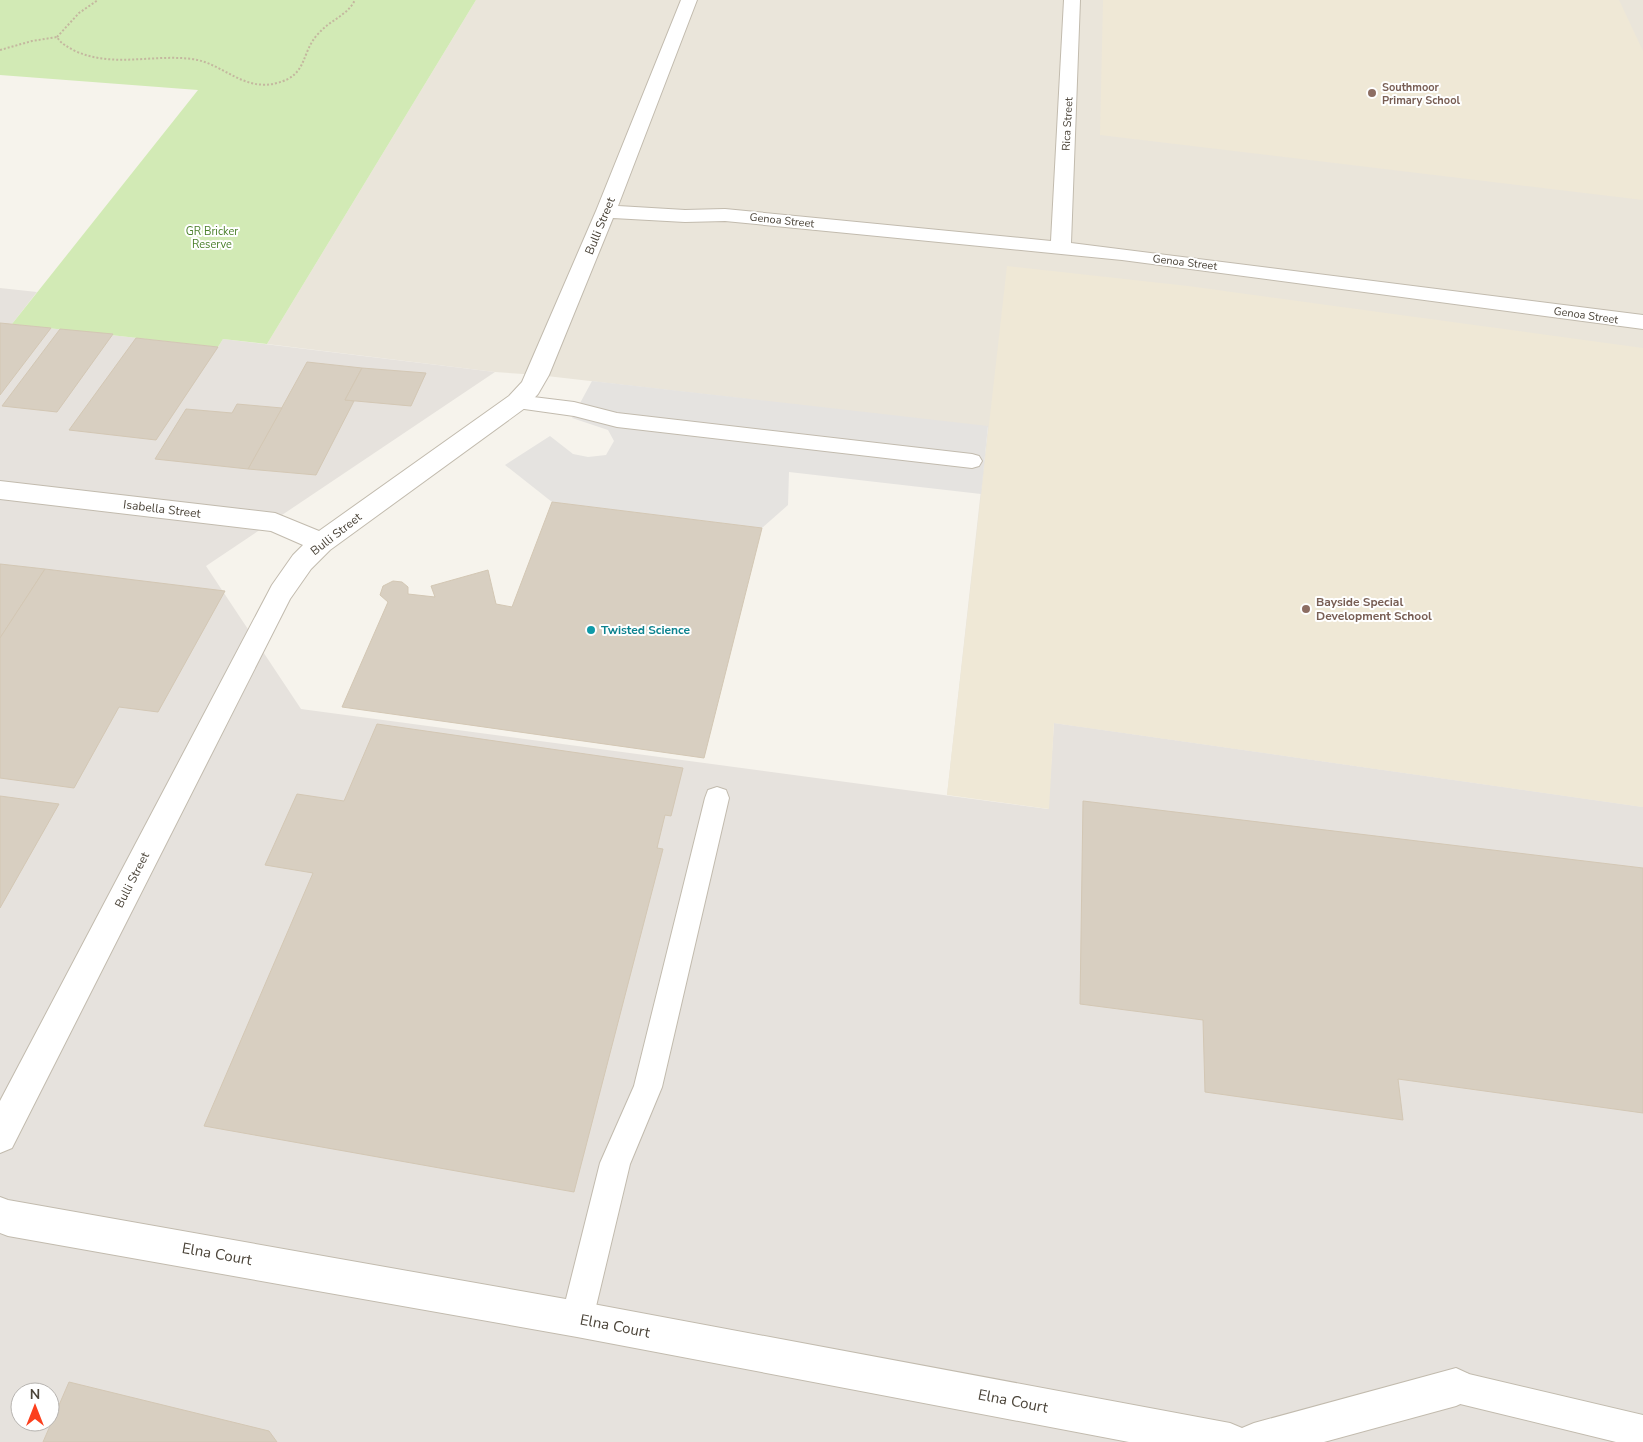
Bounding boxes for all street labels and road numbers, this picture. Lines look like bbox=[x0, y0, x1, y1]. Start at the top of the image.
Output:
street label: Rica Street bbox=[1059, 97, 1076, 151]
street label: Bulli Street bbox=[581, 194, 619, 257]
street label: Genoa Street bbox=[749, 210, 815, 231]
street label: Genoa Street bbox=[1152, 251, 1218, 274]
street label: Genoa Street bbox=[1553, 304, 1619, 327]
street label: Isabella Street bbox=[122, 496, 202, 522]
street label: Bulli Street bbox=[307, 509, 365, 559]
street label: Bulli Street bbox=[111, 849, 153, 911]
street label: Elna Court bbox=[180, 1238, 254, 1270]
street label: Elna Court bbox=[578, 1309, 652, 1343]
street label: Elna Court bbox=[976, 1384, 1050, 1418]

